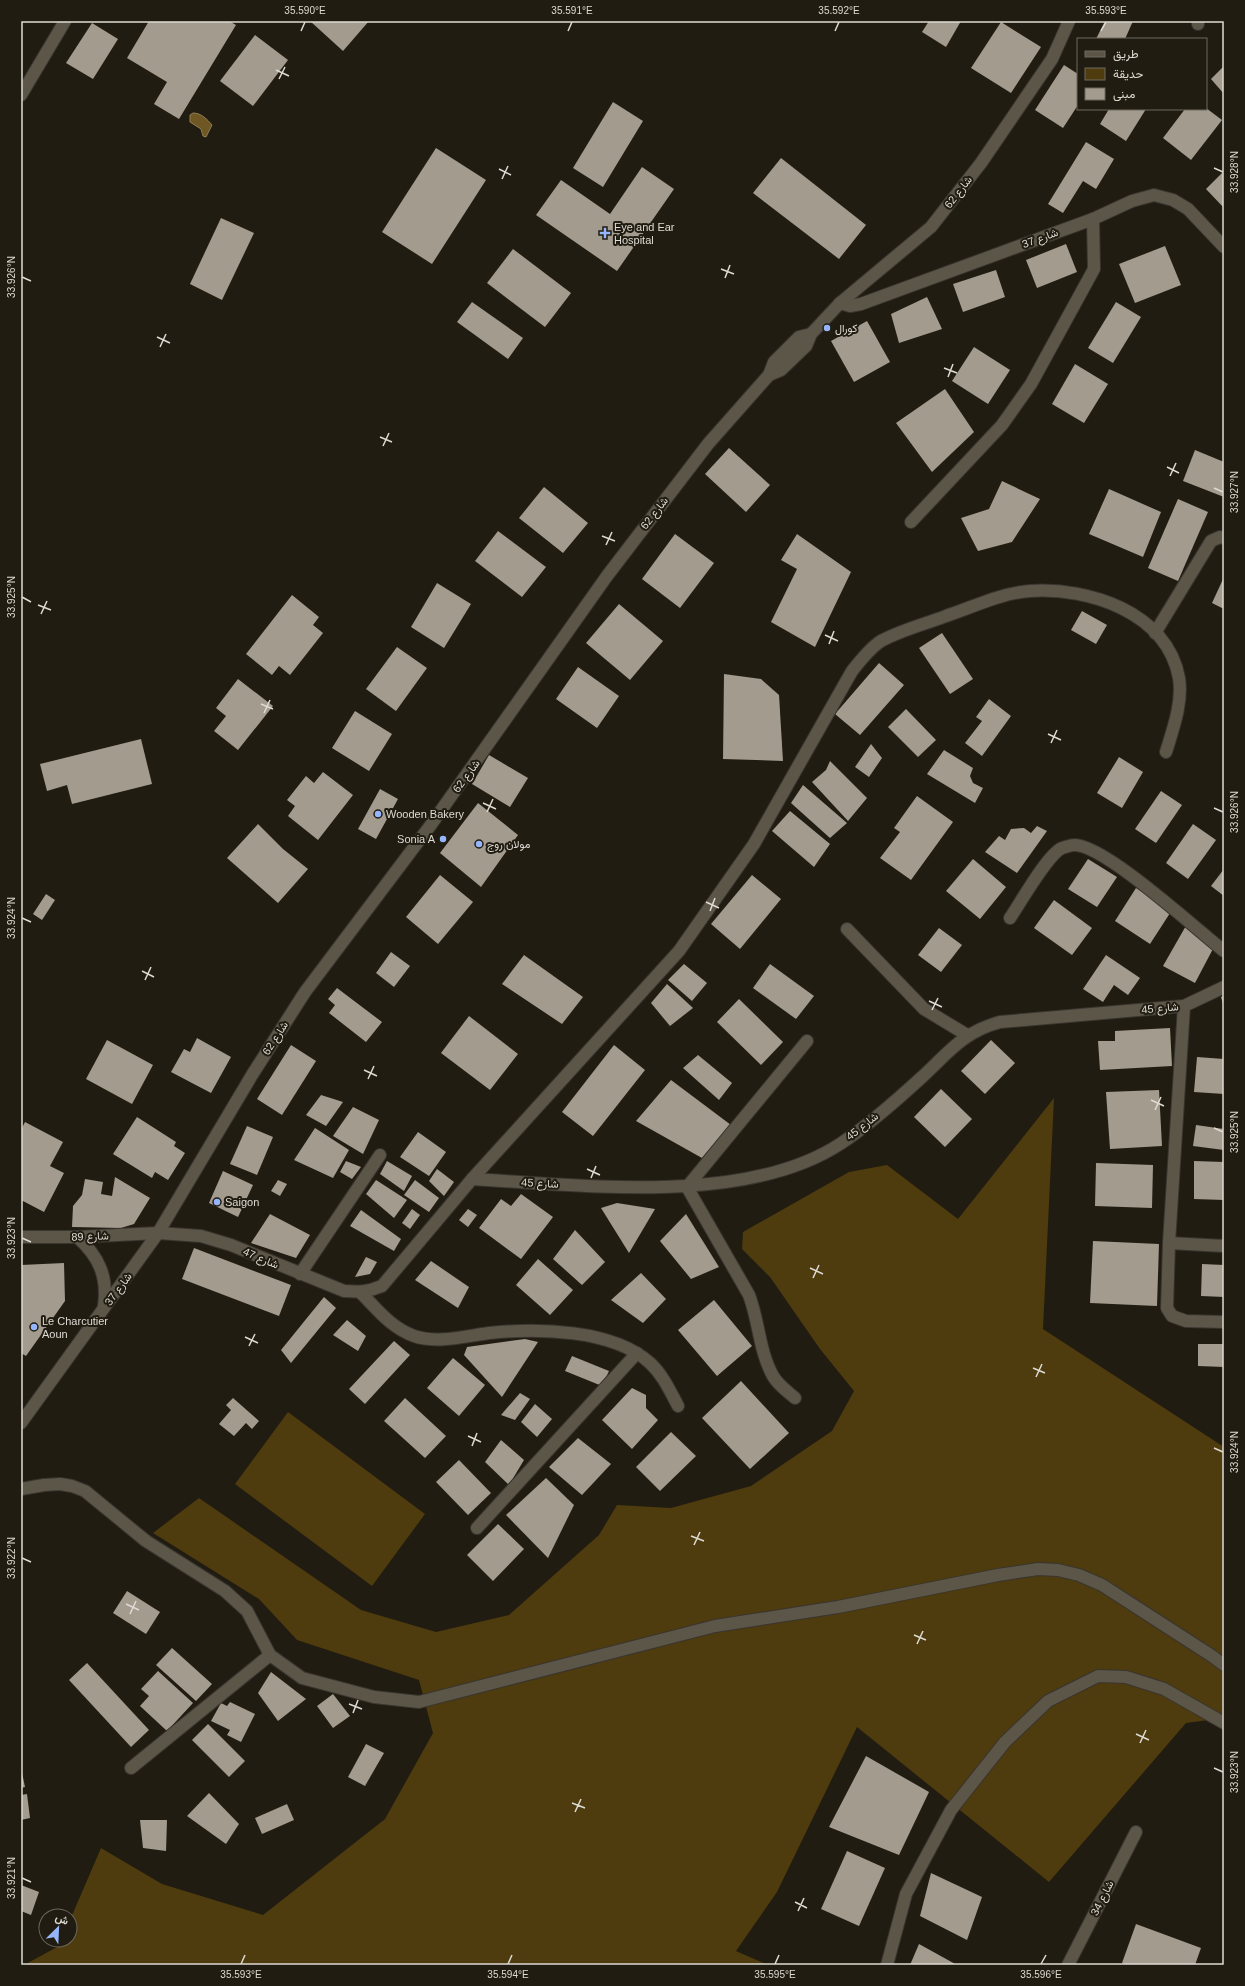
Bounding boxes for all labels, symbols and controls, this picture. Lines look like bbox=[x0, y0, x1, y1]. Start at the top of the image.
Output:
text: 35.590°E bbox=[284, 5, 326, 16]
text: 35.591°E bbox=[551, 5, 593, 16]
text: 35.592°E bbox=[818, 5, 860, 16]
text: 35.593°E bbox=[1085, 5, 1127, 16]
legend bbox=[1077, 38, 1207, 110]
text: طريق bbox=[1113, 47, 1139, 62]
text: حديقة bbox=[1113, 67, 1143, 81]
text: مبنى bbox=[1113, 87, 1135, 102]
text: 33.928°N bbox=[1229, 151, 1240, 193]
street label: شارع 62 bbox=[942, 173, 976, 212]
place label: Eye and Ear Hospital bbox=[614, 221, 675, 246]
street label: شارع 37 bbox=[1020, 226, 1061, 252]
marker: Eye and Ear Hospital bbox=[599, 227, 611, 239]
text: 33.926°N bbox=[6, 256, 17, 298]
place label: كورال bbox=[835, 322, 857, 335]
marker: كورال bbox=[822, 323, 832, 333]
text: 33.927°N bbox=[1229, 471, 1240, 513]
street label: شارع 62 bbox=[638, 494, 672, 533]
text: 33.925°N bbox=[6, 576, 17, 618]
street label: شارع 62 bbox=[450, 757, 484, 796]
text: 33.926°N bbox=[1229, 791, 1240, 833]
place label: Wooden Bakery bbox=[386, 808, 465, 820]
marker: Wooden Bakery bbox=[373, 809, 383, 819]
place label: Sonia A bbox=[397, 833, 436, 845]
marker: Sonia A bbox=[438, 834, 448, 844]
place label: مولان روج bbox=[487, 838, 530, 852]
marker: مولان روج bbox=[474, 839, 484, 849]
text: 33.924°N bbox=[6, 897, 17, 939]
street label: شارع 45 bbox=[1141, 1000, 1180, 1018]
street label: شارع 62 bbox=[260, 1019, 292, 1058]
street label: شارع 45 bbox=[844, 1110, 882, 1144]
text: 33.925°N bbox=[1229, 1111, 1240, 1153]
street label: شارع 45 bbox=[521, 1176, 559, 1192]
place label: Saigon bbox=[225, 1196, 259, 1208]
marker: Saigon bbox=[212, 1197, 222, 1207]
text: 33.923°N bbox=[6, 1217, 17, 1259]
street label: شارع 89 bbox=[71, 1229, 109, 1245]
street label: شارع 47 bbox=[241, 1245, 281, 1273]
street label: شارع 37 bbox=[102, 1270, 136, 1309]
place label: Le Charcutier Aoun bbox=[42, 1315, 108, 1340]
marker: Le Charcutier Aoun bbox=[29, 1322, 39, 1332]
text: 33.924°N bbox=[1229, 1431, 1240, 1473]
text: 33.922°N bbox=[6, 1537, 17, 1579]
text: 33.923°N bbox=[1229, 1751, 1240, 1793]
text: 33.921°N bbox=[6, 1857, 17, 1899]
street label: شارع 34 bbox=[1088, 1878, 1118, 1918]
north arrow bbox=[38, 1908, 78, 1948]
text: ش bbox=[53, 1911, 71, 1928]
text: 35.593°E bbox=[220, 1969, 262, 1980]
text: 35.594°E bbox=[487, 1969, 529, 1980]
text: 35.595°E bbox=[754, 1969, 796, 1980]
text: 35.596°E bbox=[1020, 1969, 1062, 1980]

